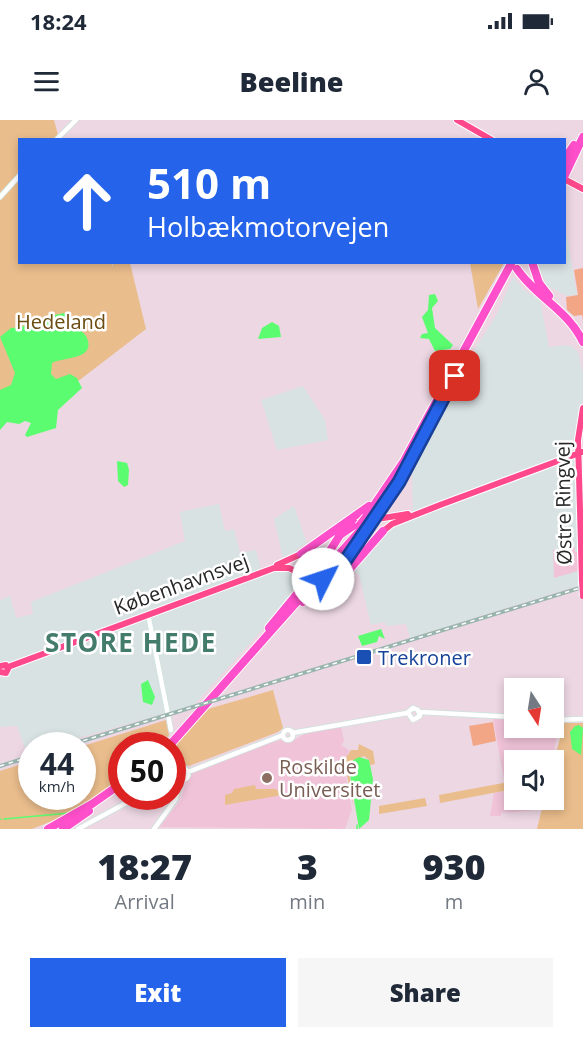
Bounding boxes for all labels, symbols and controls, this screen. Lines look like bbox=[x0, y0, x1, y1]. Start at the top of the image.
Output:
text: 18:24 bbox=[30, 6, 87, 36]
text: Beeline bbox=[240, 63, 343, 100]
icon: menu bbox=[30, 65, 63, 98]
icon: person bbox=[520, 65, 553, 98]
text: 510 m bbox=[147, 154, 271, 211]
icon: ahead bbox=[48, 162, 126, 240]
text: Holbækmotorvejen bbox=[147, 208, 389, 245]
park label: Hedeland bbox=[16, 308, 106, 335]
pin bbox=[429, 350, 480, 401]
icon: arrive bbox=[438, 359, 471, 392]
street label: Østre Ringvej bbox=[548, 441, 578, 565]
street label: Københavnsvej bbox=[110, 547, 252, 621]
position arrow bbox=[291, 547, 355, 611]
district label: STORE HEDE bbox=[45, 624, 217, 660]
place label: Trekroner bbox=[378, 644, 471, 671]
marker: Trekroner bbox=[355, 648, 373, 666]
north arrow bbox=[504, 678, 564, 738]
map controls bbox=[504, 678, 564, 810]
speed limit sign: 50 bbox=[108, 732, 186, 810]
text: 44 bbox=[40, 743, 74, 784]
button: sound bbox=[504, 750, 564, 810]
place label: Roskilde Universitet bbox=[279, 753, 380, 803]
marker: Roskilde Universitet bbox=[260, 771, 274, 785]
text: km/h bbox=[39, 776, 75, 796]
text: 18:27 bbox=[97, 842, 192, 891]
text: 3 bbox=[297, 842, 318, 891]
text: 930 bbox=[422, 842, 486, 891]
text: Arrival bbox=[115, 888, 175, 915]
text: min bbox=[289, 888, 325, 915]
text: m bbox=[445, 888, 463, 915]
button: Exit bbox=[30, 958, 286, 1027]
button: Share bbox=[298, 958, 553, 1027]

